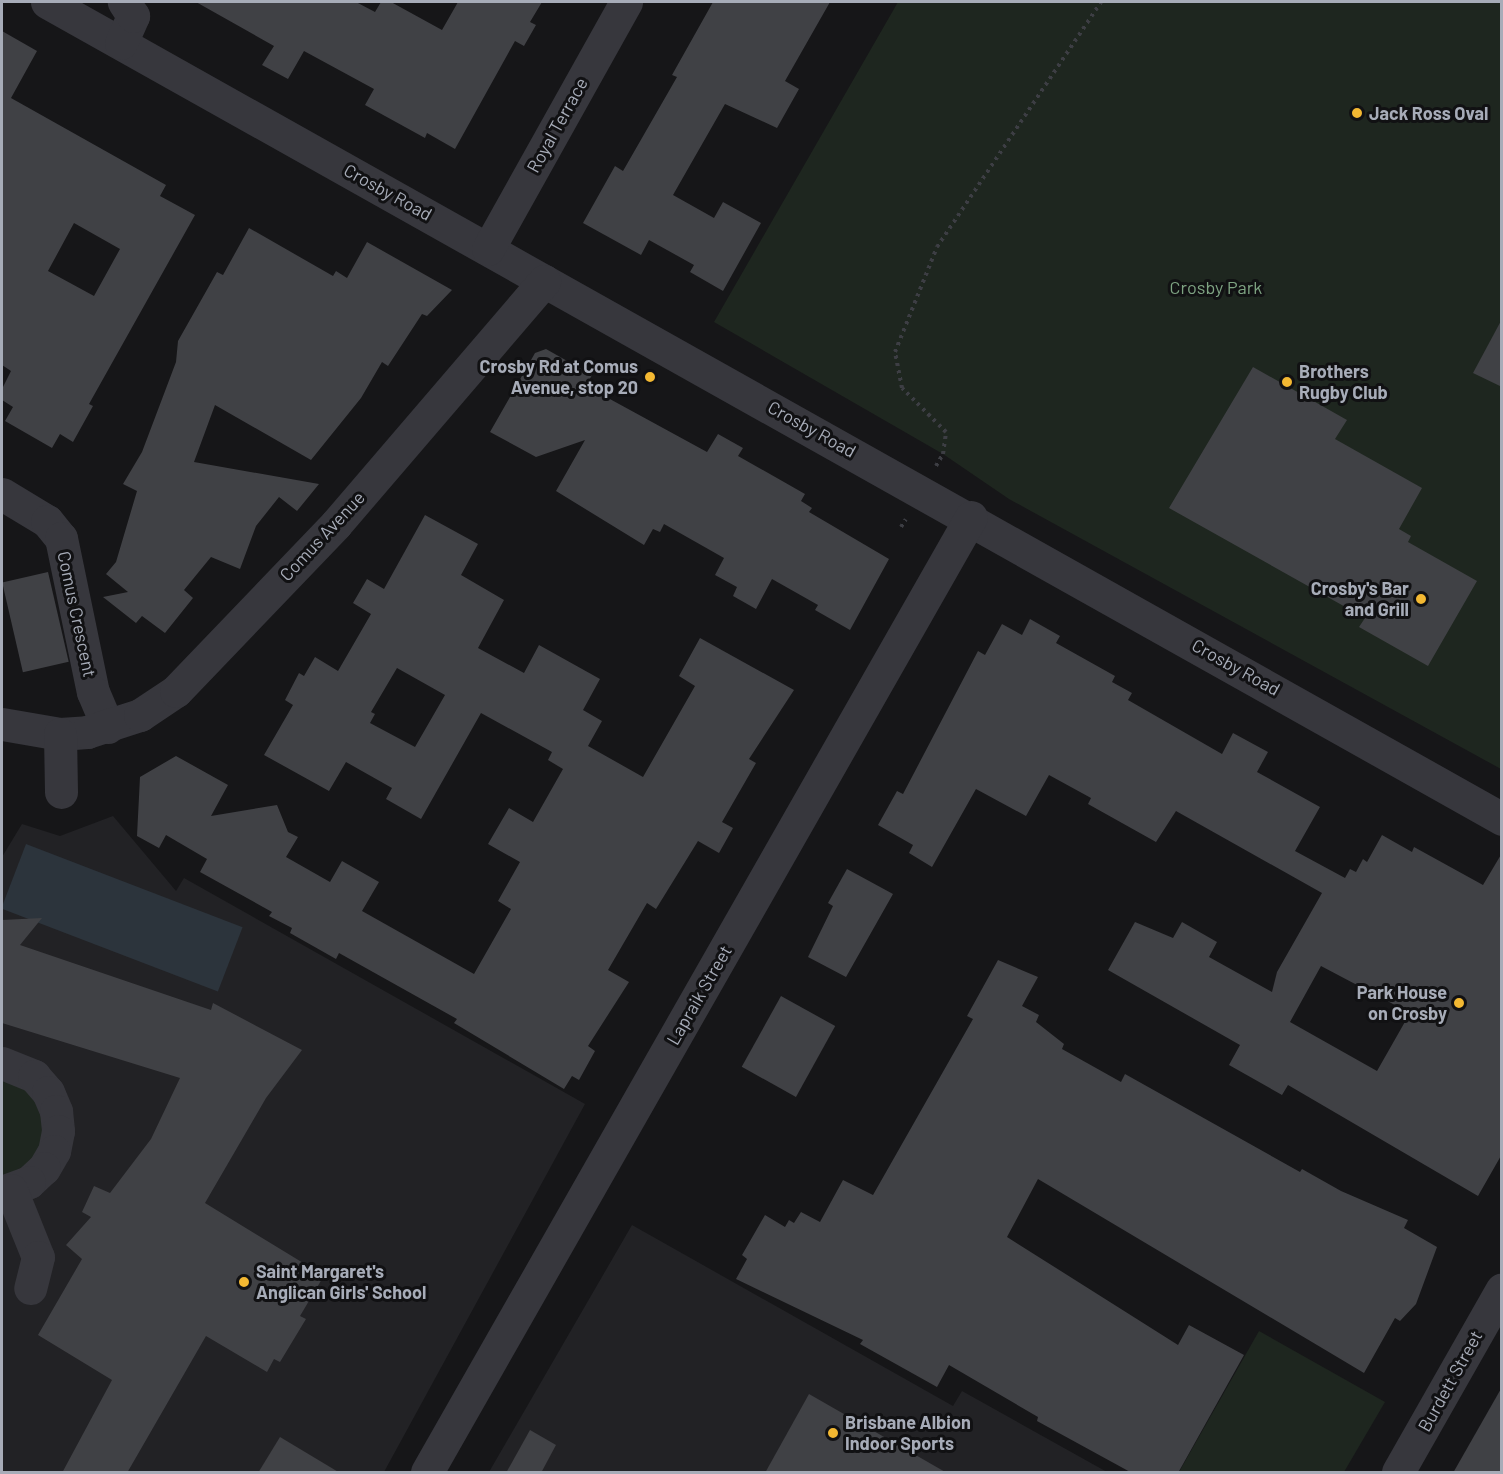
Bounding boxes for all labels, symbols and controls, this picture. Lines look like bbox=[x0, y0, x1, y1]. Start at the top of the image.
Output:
street label: Royal Terrace bbox=[522, 74, 592, 176]
place label: Jack Ross Oval bbox=[1369, 102, 1488, 124]
marker: Jack Ross Oval bbox=[1350, 106, 1364, 120]
street label: Crosby Road bbox=[340, 159, 436, 225]
park label: Crosby Park bbox=[1170, 276, 1262, 298]
place label: Crosby Rd at Comus Avenue, stop 20 bbox=[480, 356, 638, 398]
place label: Brothers Rugby Club bbox=[1299, 361, 1388, 404]
marker: Crosby Rd at Comus Avenue, stop 20 bbox=[643, 370, 657, 384]
marker: Brothers Rugby Club bbox=[1280, 375, 1294, 389]
street label: Crosby Road bbox=[764, 396, 860, 462]
street label: Comus Avenue bbox=[275, 487, 369, 585]
street label: Comus Crescent bbox=[53, 549, 101, 679]
place label: Crosby's Bar and Grill bbox=[1311, 578, 1409, 620]
marker: Crosby's Bar and Grill bbox=[1414, 592, 1428, 606]
street label: Crosby Road bbox=[1188, 634, 1284, 700]
street label: Lapraik Street bbox=[662, 941, 736, 1049]
place label: Park House on Crosby bbox=[1357, 982, 1447, 1024]
marker: Park House on Crosby bbox=[1452, 996, 1466, 1010]
place label: Saint Margaret's Anglican Girls' School bbox=[256, 1261, 426, 1304]
marker: Saint Margaret's Anglican Girls' School bbox=[237, 1275, 251, 1289]
street label: Burdett Street bbox=[1413, 1327, 1487, 1435]
place label: Brisbane Albion Indoor Sports bbox=[845, 1412, 971, 1454]
marker: Brisbane Albion Indoor Sports bbox=[826, 1426, 840, 1440]

